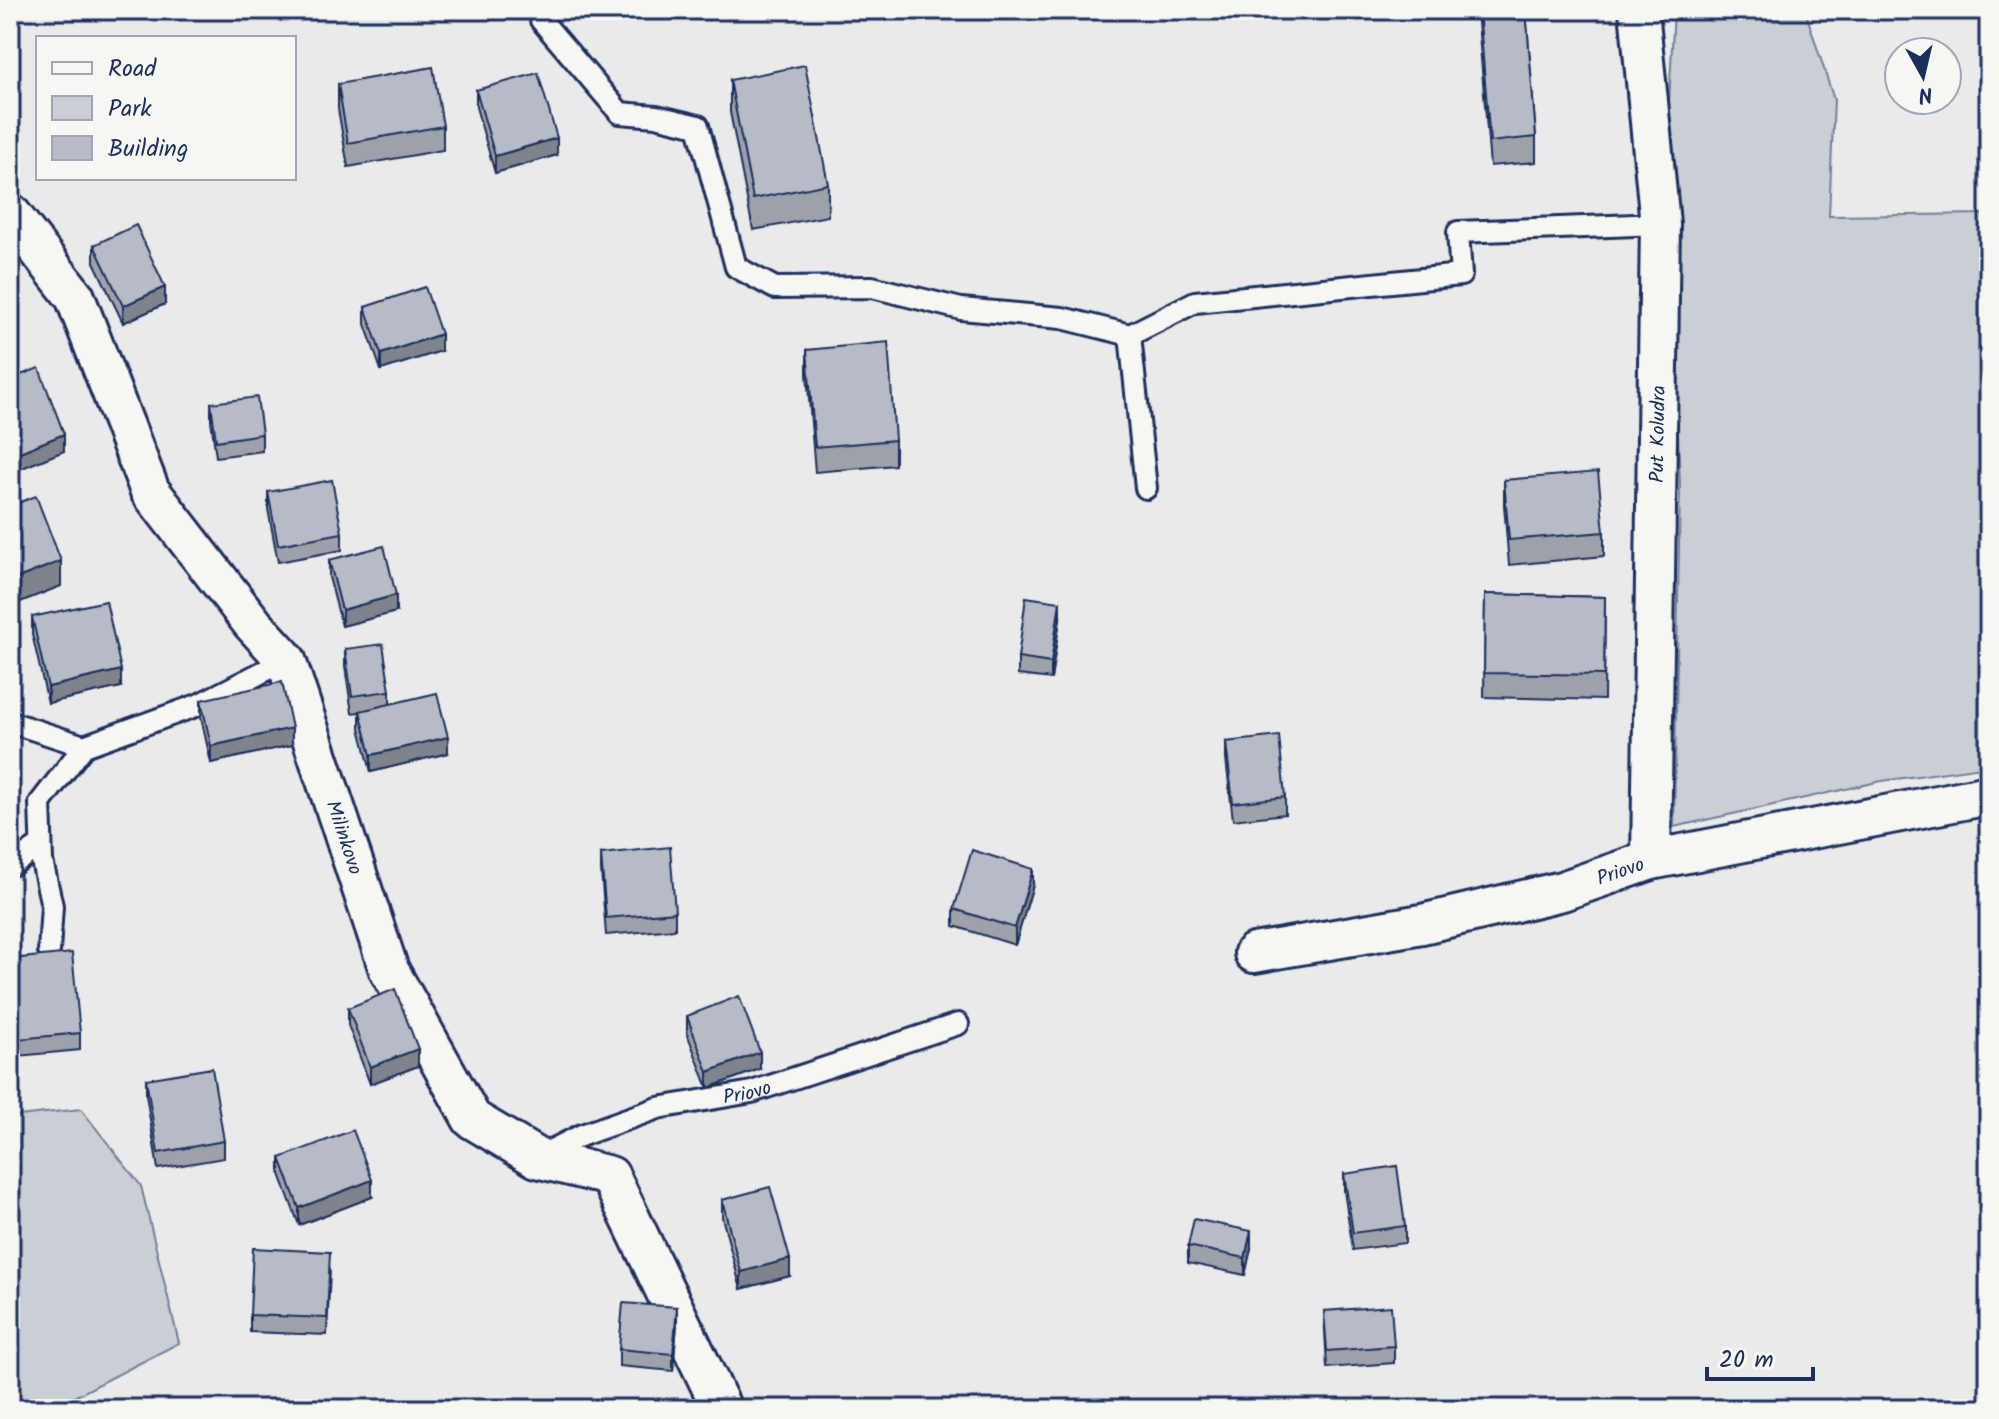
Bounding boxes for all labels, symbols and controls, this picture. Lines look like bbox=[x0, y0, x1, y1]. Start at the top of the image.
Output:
legend bbox=[36, 36, 296, 180]
north arrow bbox=[1883, 36, 1963, 116]
text: Road bbox=[108, 50, 157, 89]
text: N bbox=[1916, 75, 1935, 112]
text: Park bbox=[108, 90, 152, 129]
text: Building bbox=[108, 130, 188, 169]
street label: Put Koludra bbox=[1642, 385, 1676, 483]
street label: Milinkovo bbox=[316, 796, 370, 879]
street label: Priovo bbox=[1593, 849, 1649, 896]
street label: Priovo bbox=[721, 1073, 776, 1115]
scale bar bbox=[1707, 1331, 1813, 1381]
text: 20 m bbox=[1719, 1341, 1774, 1380]

